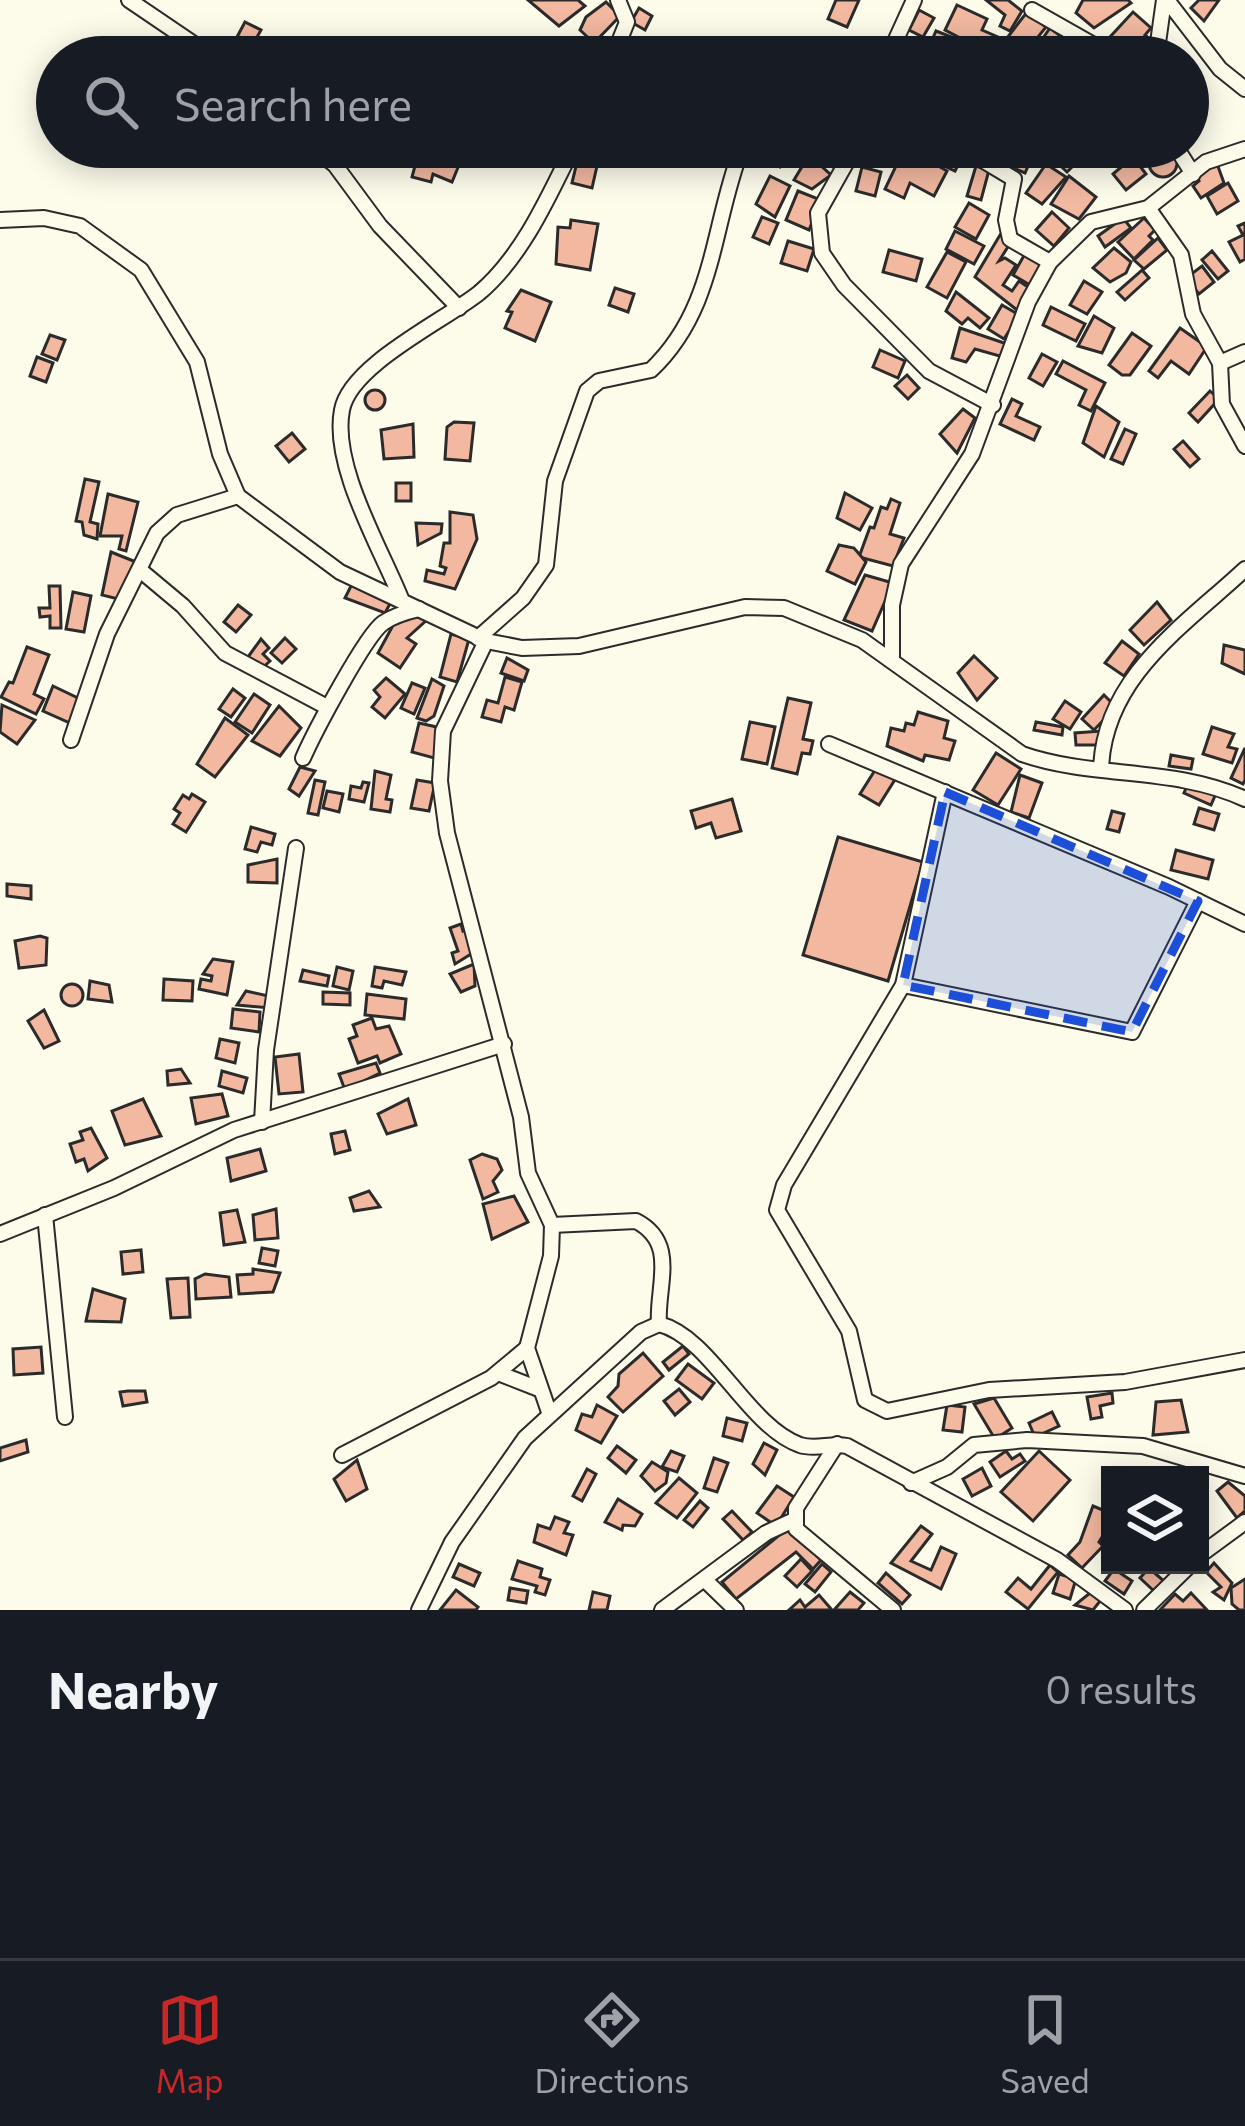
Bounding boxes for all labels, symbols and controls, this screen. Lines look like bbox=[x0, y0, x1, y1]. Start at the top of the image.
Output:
search box bbox=[36, 36, 1209, 168]
icon: search bbox=[78, 69, 144, 135]
text: Search here bbox=[174, 75, 412, 130]
map controls bbox=[1101, 1466, 1209, 1574]
button: layers bbox=[1101, 1466, 1209, 1574]
text: Nearby bbox=[48, 1657, 218, 1720]
text: 0 results bbox=[1045, 1664, 1197, 1712]
tab: Map bbox=[156, 1987, 224, 2100]
tab: Directions bbox=[535, 1987, 689, 2100]
tab: Saved bbox=[1000, 1987, 1089, 2100]

